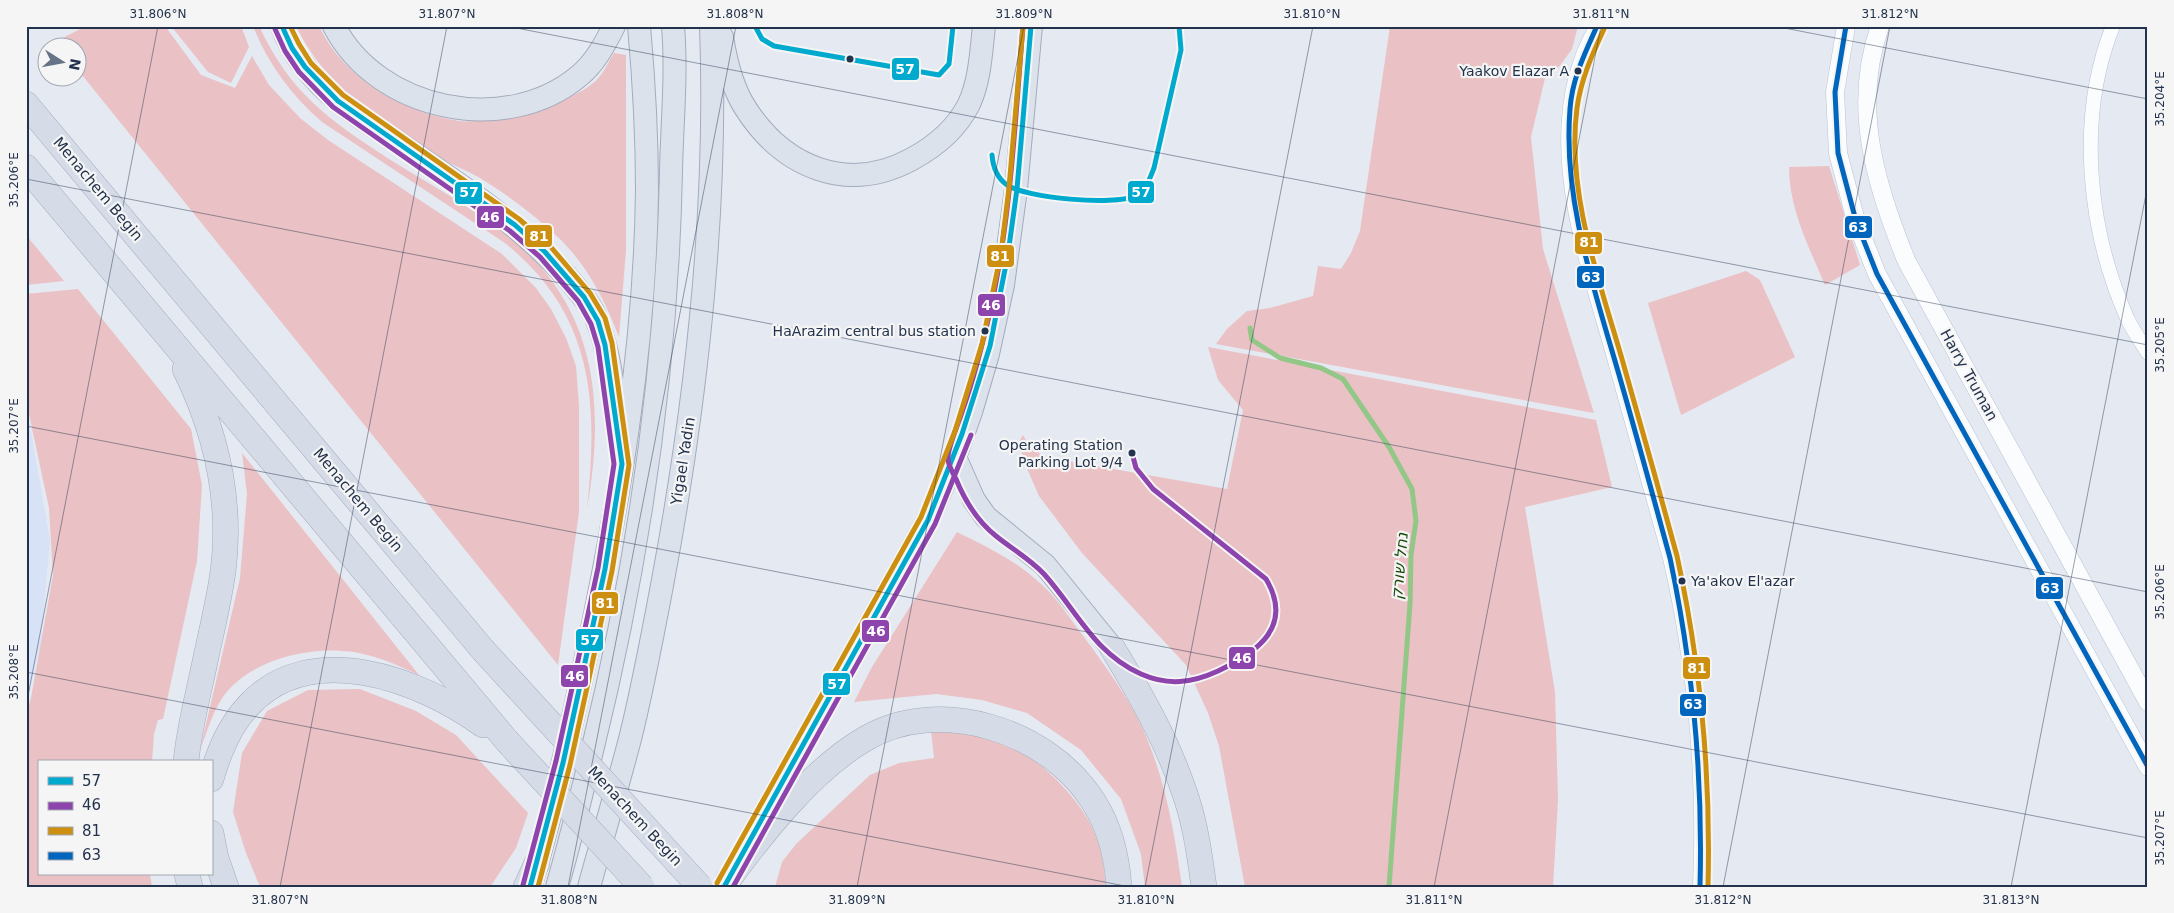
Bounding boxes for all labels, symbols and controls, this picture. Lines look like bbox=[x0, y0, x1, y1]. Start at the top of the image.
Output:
text: 31.806°N bbox=[130, 7, 186, 21]
text: 31.807°N bbox=[419, 7, 475, 21]
text: 31.808°N bbox=[707, 7, 763, 21]
text: 31.809°N bbox=[996, 7, 1052, 21]
text: 31.810°N bbox=[1284, 7, 1340, 21]
text: 31.811°N bbox=[1573, 7, 1629, 21]
text: 31.812°N bbox=[1862, 7, 1918, 21]
north arrow bbox=[38, 38, 88, 88]
unlabelled marker bbox=[845, 54, 855, 64]
text: N bbox=[66, 57, 84, 72]
line badge: 57 bbox=[891, 57, 920, 81]
text: 57 bbox=[895, 61, 915, 77]
place label: Yaakov Elazar A bbox=[1458, 63, 1569, 79]
marker: Yaakov Elazar A bbox=[1573, 66, 1583, 76]
text: 35.204°E bbox=[2153, 71, 2167, 127]
street label: Menachem Begin bbox=[49, 133, 147, 245]
text: 35.206°E bbox=[7, 152, 21, 208]
line badge: 57 bbox=[1127, 180, 1155, 204]
line badge: 57 bbox=[454, 181, 483, 205]
text: 57 bbox=[459, 184, 479, 200]
text: 57 bbox=[1131, 184, 1151, 200]
line badge: 46 bbox=[476, 205, 505, 229]
text: 46 bbox=[480, 209, 500, 225]
line badge: 63 bbox=[1844, 215, 1873, 239]
text: 63 bbox=[1848, 219, 1868, 235]
line badge: 81 bbox=[524, 224, 553, 248]
text: 81 bbox=[529, 228, 549, 244]
line badge: 81 bbox=[1574, 231, 1603, 255]
text: 81 bbox=[1579, 234, 1599, 250]
line badge: 81 bbox=[986, 244, 1015, 268]
text: 81 bbox=[990, 248, 1010, 264]
line badge: 63 bbox=[1576, 265, 1605, 289]
text: 63 bbox=[1581, 269, 1601, 285]
line badge: 46 bbox=[977, 293, 1006, 317]
text: 46 bbox=[981, 297, 1001, 313]
text: 35.205°E bbox=[2153, 317, 2167, 373]
place label: HaArazim central bus station bbox=[773, 323, 976, 339]
marker: HaArazim central bus station bbox=[980, 326, 990, 336]
street label: Harry Truman bbox=[1936, 326, 2002, 424]
text: 35.207°E bbox=[7, 398, 21, 454]
street label: Yigael Yadin bbox=[667, 416, 699, 507]
place label: Operating Station Parking Lot 9/4 bbox=[999, 437, 1123, 470]
street label: Menachem Begin bbox=[309, 444, 407, 556]
marker: Operating Station Parking Lot 9/4 bbox=[1127, 448, 1137, 458]
water label: נחל שורק bbox=[1387, 531, 1412, 600]
text: 35.206°E bbox=[2153, 564, 2167, 620]
place label: Ya'akov El'azar bbox=[1690, 573, 1795, 589]
marker: Ya'akov El'azar bbox=[1677, 576, 1687, 586]
line badge: 63 bbox=[2035, 576, 2064, 600]
text: 63 bbox=[2040, 580, 2060, 596]
line badge: 81 bbox=[591, 591, 619, 615]
text: 81 bbox=[595, 595, 615, 611]
line badge: 46 bbox=[861, 619, 890, 643]
text: 46 bbox=[866, 623, 886, 639]
line badge: 57 bbox=[575, 628, 604, 652]
text: 57 bbox=[580, 632, 600, 648]
text: 35.208°E bbox=[7, 644, 21, 700]
line badge: 46 bbox=[1228, 646, 1256, 670]
text: 46 bbox=[1232, 650, 1252, 666]
line badge: 81 bbox=[1682, 656, 1711, 680]
text: 81 bbox=[1687, 660, 1707, 676]
line badge: 46 bbox=[560, 664, 589, 688]
text: 46 bbox=[565, 668, 585, 684]
line badge: 57 bbox=[822, 672, 851, 696]
text: 57 bbox=[827, 676, 847, 692]
line badge: 63 bbox=[1679, 693, 1707, 717]
text: 63 bbox=[1683, 696, 1703, 712]
legend bbox=[38, 760, 212, 876]
street label: Menachem Begin bbox=[584, 762, 686, 870]
text: 57 bbox=[82, 772, 101, 790]
text: 46 bbox=[82, 796, 101, 814]
text: 35.207°E bbox=[2153, 810, 2167, 866]
text: 81 bbox=[82, 822, 101, 840]
text: 63 bbox=[82, 846, 101, 864]
text: 31.807°N bbox=[252, 893, 308, 907]
text: 31.808°N bbox=[541, 893, 597, 907]
text: 31.809°N bbox=[829, 893, 885, 907]
text: 31.810°N bbox=[1118, 893, 1174, 907]
text: 31.811°N bbox=[1406, 893, 1462, 907]
text: 31.812°N bbox=[1695, 893, 1751, 907]
text: 31.813°N bbox=[1983, 893, 2039, 907]

